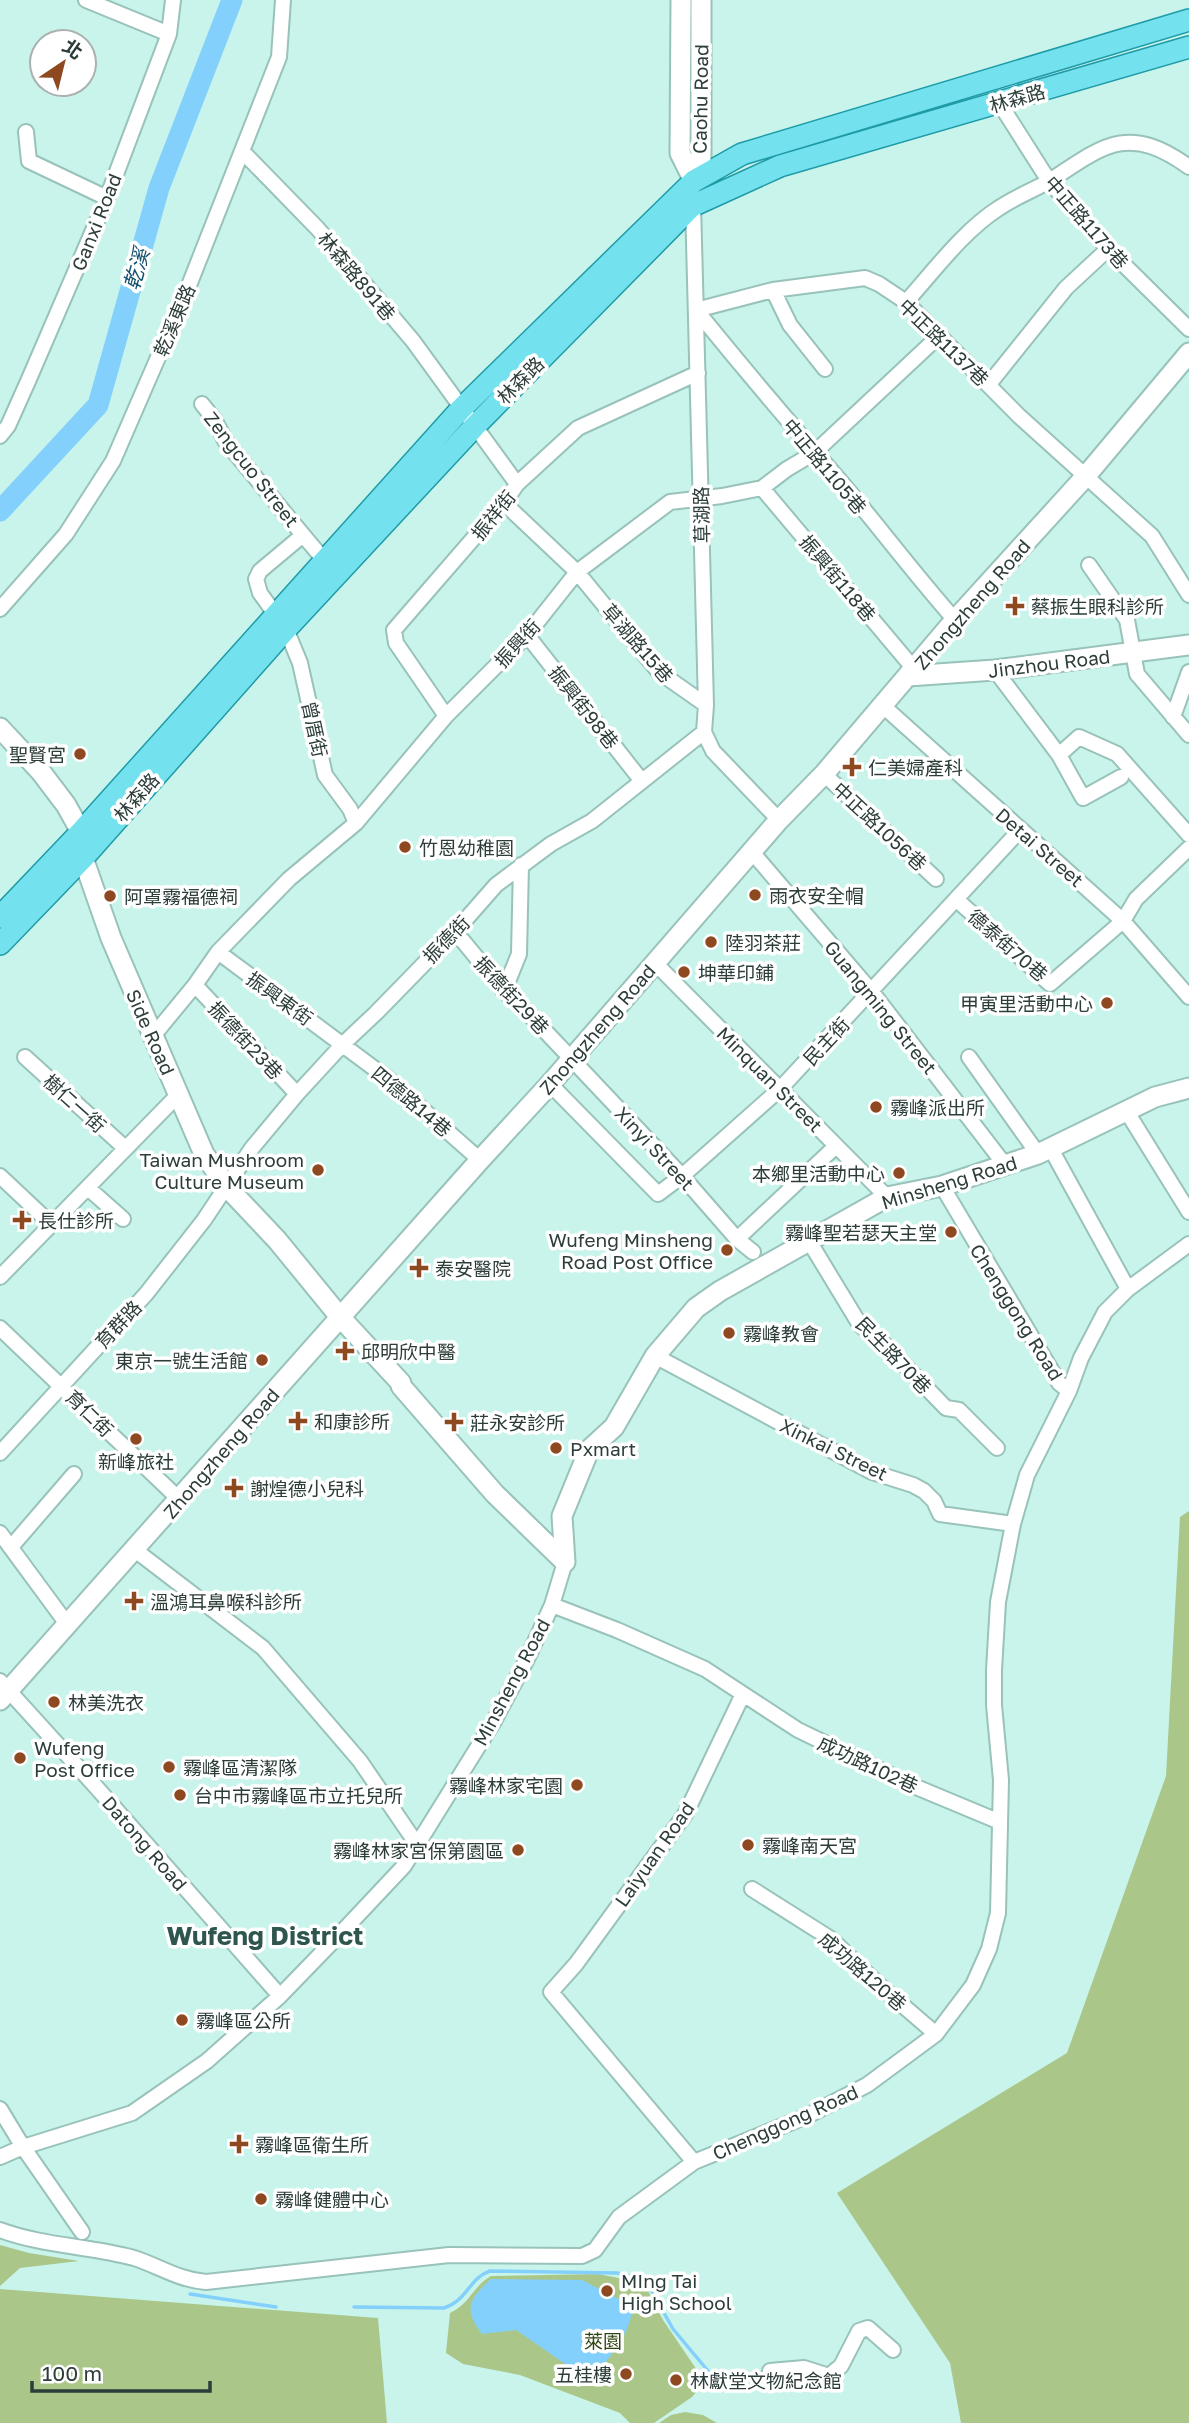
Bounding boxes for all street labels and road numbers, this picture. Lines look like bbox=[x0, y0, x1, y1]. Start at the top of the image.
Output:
street label: Caohu Road bbox=[688, 44, 712, 154]
street label: 林森路 bbox=[986, 79, 1048, 117]
street label: Ganxi Road bbox=[66, 170, 126, 274]
street label: 中正路1173巷 bbox=[1040, 171, 1134, 273]
street label: 林森路891巷 bbox=[313, 227, 401, 325]
street label: 乾溪東路 bbox=[149, 281, 199, 359]
street label: 中正路1137巷 bbox=[894, 294, 994, 390]
street label: 林森路 bbox=[492, 352, 548, 408]
street label: Zengcuo Street bbox=[200, 407, 304, 531]
street label: 中正路1105巷 bbox=[779, 414, 871, 518]
street label: 振祥街 bbox=[466, 486, 520, 544]
street label: 草湖路 bbox=[689, 486, 713, 544]
street label: 振興街118巷 bbox=[795, 530, 881, 626]
street label: Zhongzheng Road bbox=[909, 534, 1035, 674]
street label: 草湖路15巷 bbox=[598, 599, 678, 687]
street label: 振興街 bbox=[489, 614, 545, 672]
street label: Jinzhou Road bbox=[987, 644, 1111, 682]
street label: 振興街98巷 bbox=[544, 661, 624, 753]
street label: 曾厝街 bbox=[298, 699, 332, 759]
street label: 林森路 bbox=[109, 768, 163, 826]
street label: 中正路1056巷 bbox=[828, 777, 932, 875]
street label: Detai Street bbox=[991, 803, 1089, 891]
street label: 德泰街70巷 bbox=[964, 904, 1052, 986]
street label: 振德街 bbox=[418, 911, 474, 967]
street label: Guangming Street bbox=[820, 936, 942, 1078]
street label: 振德街29巷 bbox=[470, 951, 554, 1039]
street label: Zhongzheng Road bbox=[534, 959, 660, 1099]
street label: 振興東街 bbox=[242, 966, 318, 1030]
street label: Side Road bbox=[122, 986, 180, 1078]
street label: 振德街23巷 bbox=[204, 996, 288, 1084]
street label: 民主街 bbox=[798, 1012, 854, 1070]
street label: Minquan Street bbox=[712, 1021, 828, 1137]
street label: 四德路14巷 bbox=[368, 1061, 456, 1141]
street label: 樹仁一街 bbox=[39, 1069, 111, 1137]
street label: Xinyi Street bbox=[611, 1102, 699, 1194]
street label: Minsheng Road bbox=[878, 1150, 1020, 1214]
street label: Chenggong Road bbox=[966, 1239, 1068, 1385]
street label: 育群路 bbox=[90, 1295, 146, 1353]
street label: 民生路70巷 bbox=[852, 1312, 936, 1398]
street label: Zhongzheng Road bbox=[158, 1383, 284, 1523]
street label: 育仁街 bbox=[62, 1385, 118, 1441]
street label: Xinkai Street bbox=[777, 1413, 891, 1485]
street label: Minsheng Road bbox=[468, 1615, 554, 1749]
street label: 成功路102巷 bbox=[814, 1731, 922, 1797]
street label: Datong Road bbox=[98, 1791, 192, 1895]
street label: Laiyuan Road bbox=[609, 1797, 699, 1911]
street label: 成功路120巷 bbox=[815, 1927, 911, 2015]
street label: Chenggong Road bbox=[709, 2080, 861, 2164]

